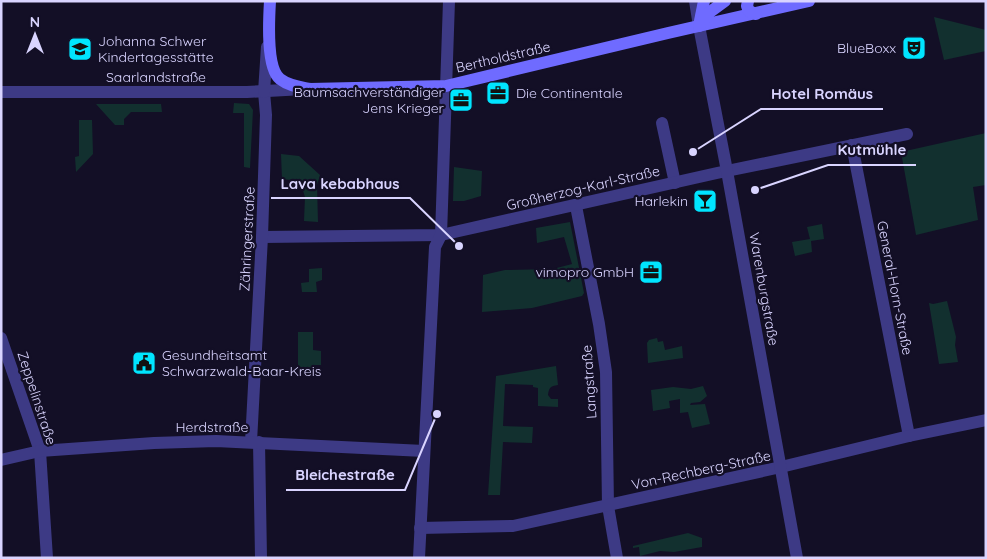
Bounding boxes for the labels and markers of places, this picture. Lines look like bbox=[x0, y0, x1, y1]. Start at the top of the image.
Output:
place label: Johanna Schwer Kindertagesstätte bbox=[98, 32, 214, 66]
theatre icon: BlueBoxx bbox=[901, 35, 927, 61]
school or university icon: Johanna Schwer Kindertagesstätte bbox=[67, 36, 93, 62]
place label: BlueBoxx bbox=[837, 39, 896, 57]
callout: Hotel Romäus bbox=[761, 79, 883, 109]
office icon: Die Continentale bbox=[485, 80, 511, 106]
place label: Baumsachverständiger Jens Krieger bbox=[294, 83, 445, 117]
place label: Die Continentale bbox=[516, 84, 623, 102]
office icon: Baumsachverständiger Jens Krieger bbox=[448, 87, 474, 113]
callout: Kutmühle bbox=[828, 135, 916, 165]
callout: Lava kebabhaus bbox=[271, 168, 410, 198]
bar icon: Harlekin bbox=[692, 188, 718, 214]
place label: Harlekin bbox=[634, 192, 688, 210]
office icon: vimopro GmbH bbox=[638, 259, 664, 285]
place label: vimopro GmbH bbox=[535, 263, 634, 281]
place label: Gesundheitsamt Schwarzwald-Baar-Kreis bbox=[162, 346, 321, 380]
public building icon: Gesundheitsamt Schwarzwald-Baar-Kreis bbox=[131, 350, 157, 376]
callout: Bleichestraße bbox=[286, 460, 405, 490]

